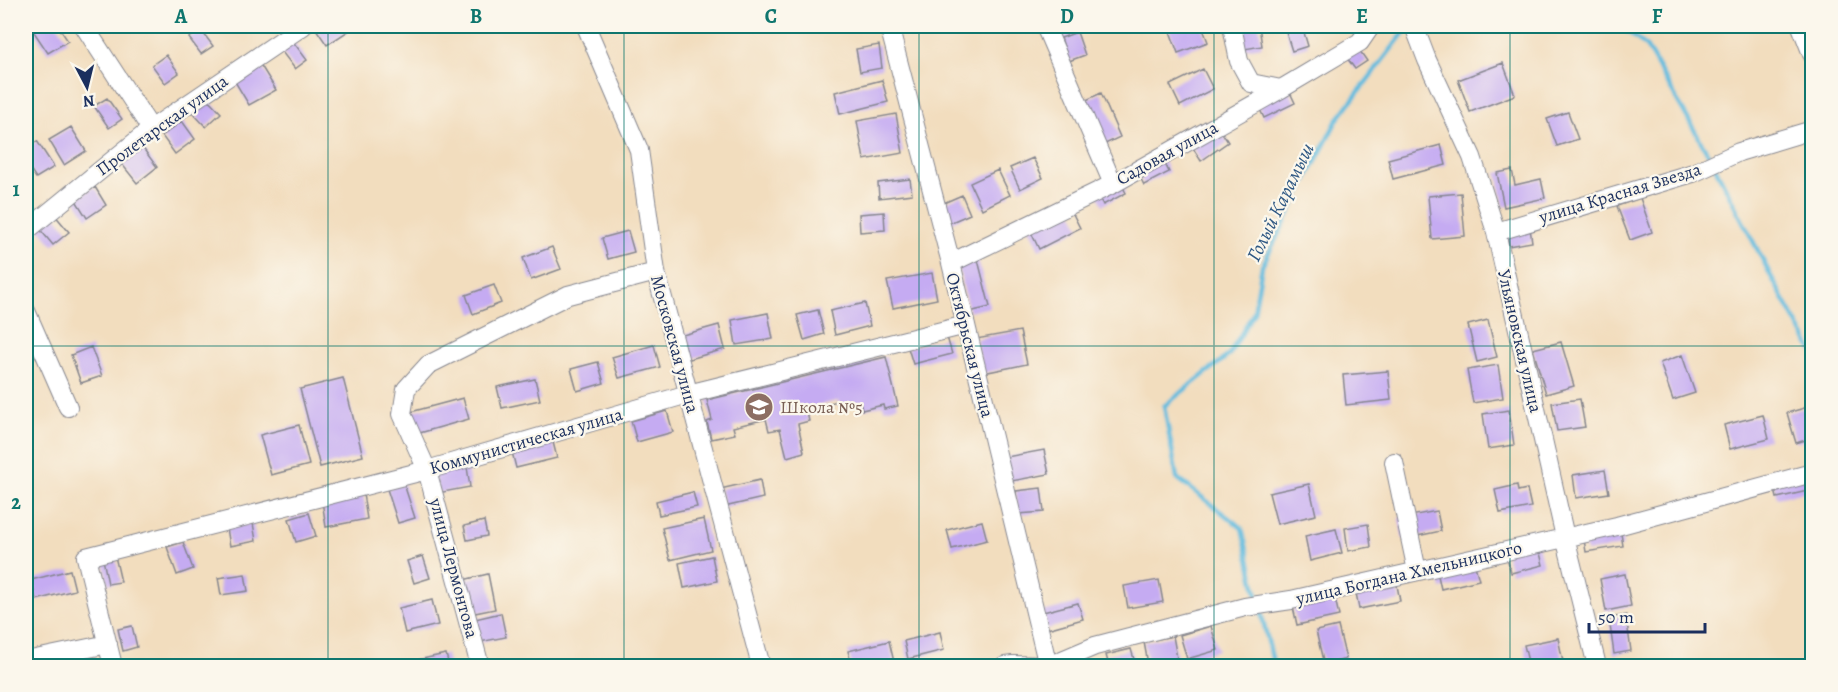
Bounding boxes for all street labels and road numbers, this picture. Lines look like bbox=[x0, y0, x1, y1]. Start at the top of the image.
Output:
street label: Пролетарская улица bbox=[91, 69, 233, 181]
street label: Садовая улица bbox=[1112, 115, 1223, 191]
street label: улица Красная Звезда bbox=[1535, 157, 1705, 229]
street label: Ульяновская улица bbox=[1492, 267, 1548, 416]
street label: Октябрьская улица bbox=[940, 270, 1000, 421]
street label: Московская улица bbox=[645, 272, 705, 416]
street label: Коммунистическая улица bbox=[427, 402, 626, 480]
street label: улица Лермонтова bbox=[423, 494, 484, 641]
street label: улица Богдана Хмельницкого bbox=[1293, 535, 1524, 611]

